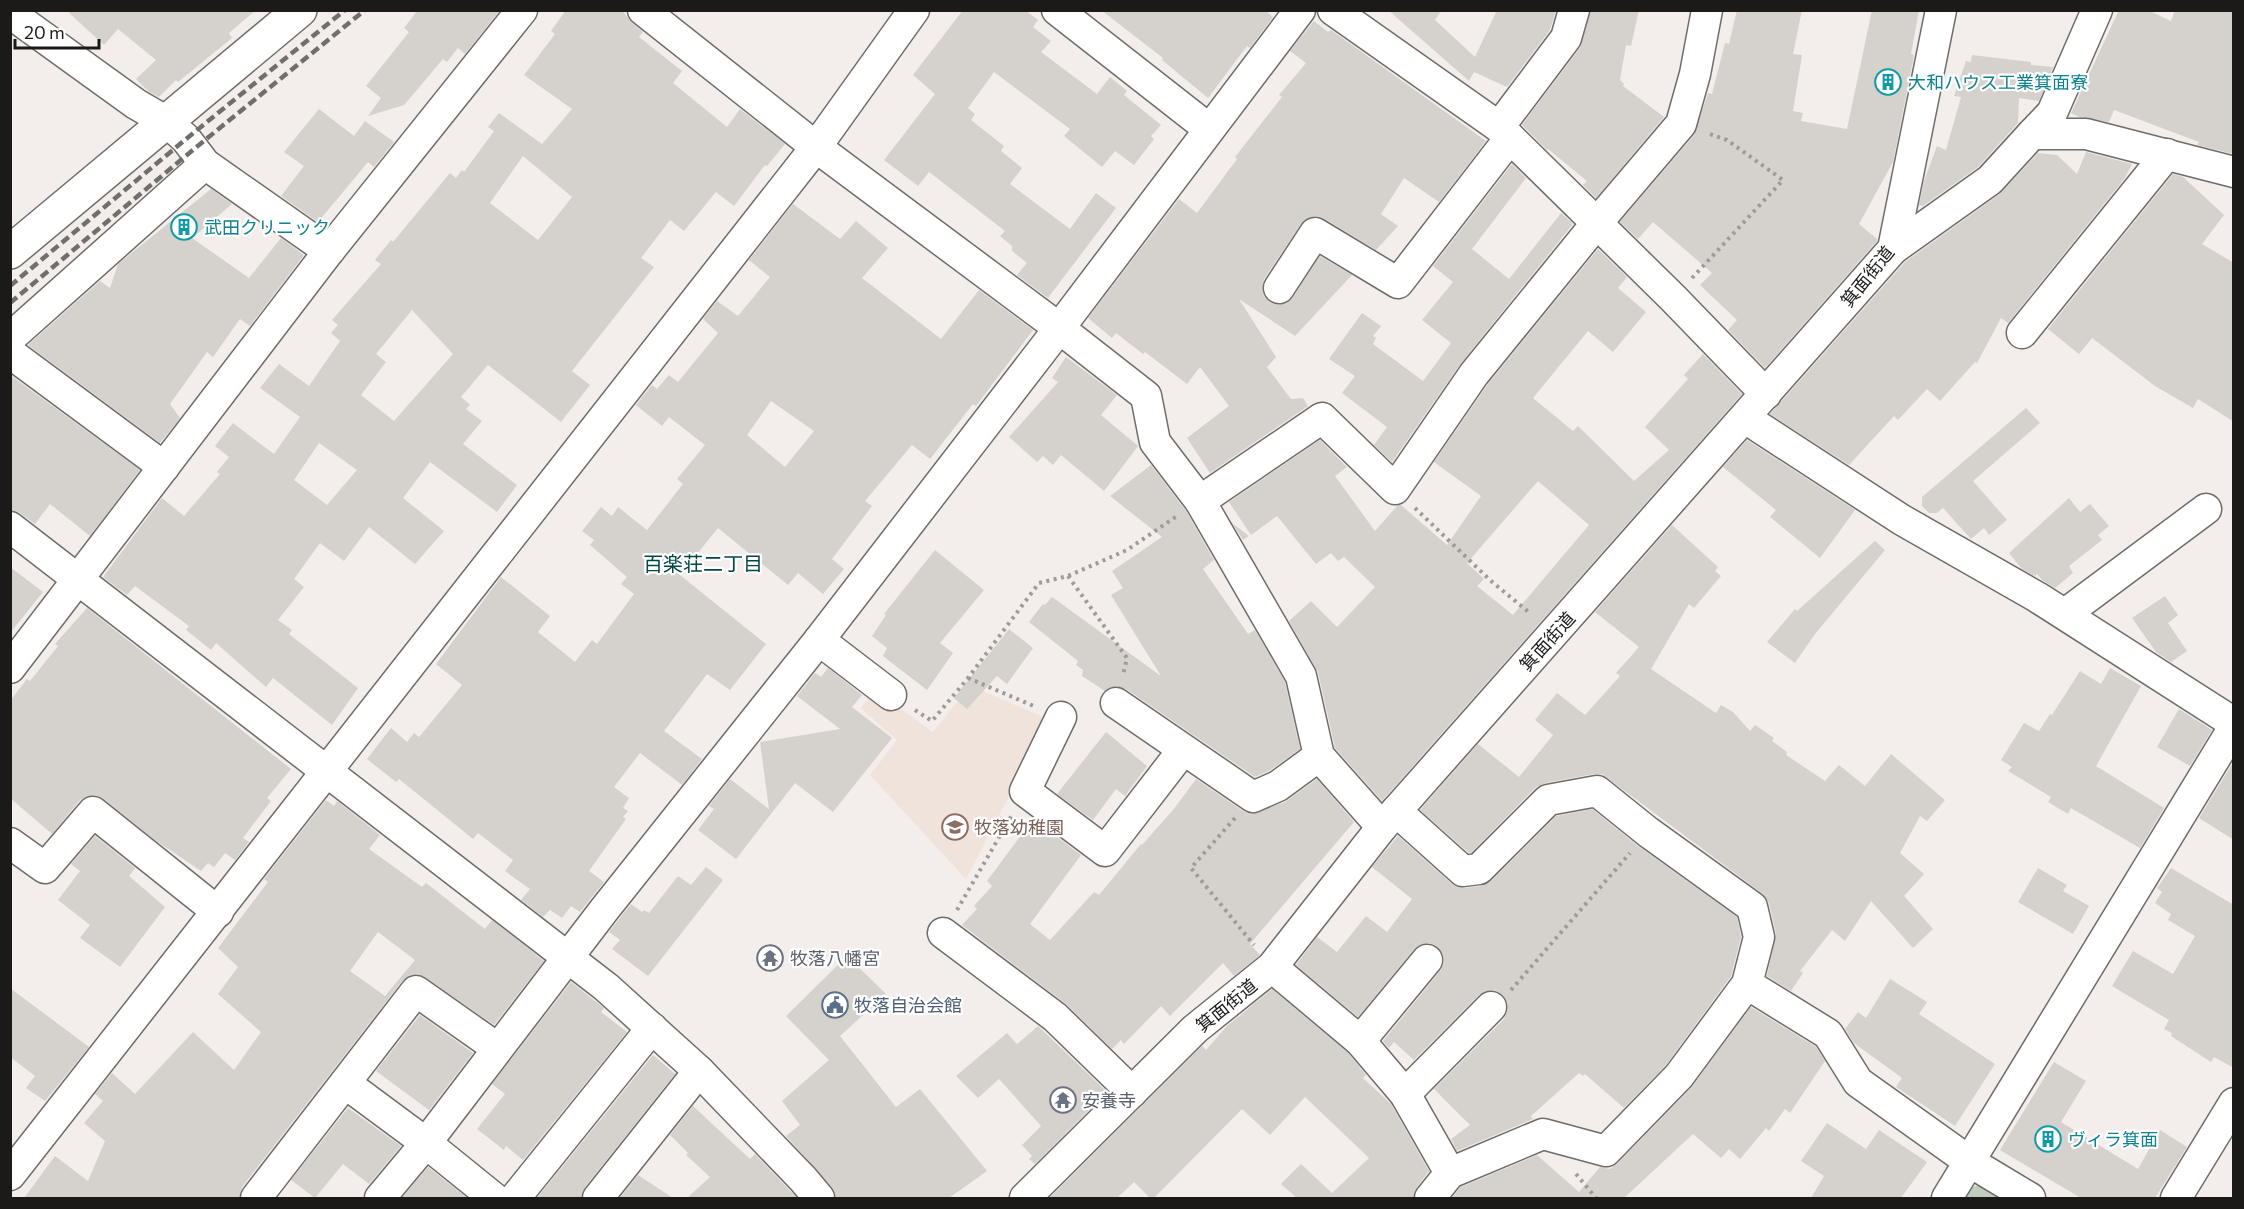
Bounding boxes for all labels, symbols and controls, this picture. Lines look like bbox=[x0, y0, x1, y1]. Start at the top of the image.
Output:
scale bar bbox=[15, 12, 99, 50]
text: 20 m bbox=[24, 21, 65, 43]
building icon: 大和ハウス工業箕面寮 bbox=[1873, 67, 1903, 97]
place label: 大和ハウス工業箕面寮 bbox=[1908, 71, 2088, 93]
building icon: 武田クリニック bbox=[169, 212, 199, 242]
place label: 武田クリニック bbox=[204, 216, 330, 238]
street label: 箕面街道 bbox=[1836, 241, 1898, 311]
district label: 百楽荘二丁目 bbox=[643, 551, 763, 575]
street label: 箕面街道 bbox=[1515, 607, 1579, 675]
school or university icon: 牧落幼稚園 bbox=[940, 812, 970, 842]
place label: 牧落幼稚園 bbox=[974, 816, 1064, 838]
temple icon: 牧落八幡宮 bbox=[755, 943, 785, 973]
place label: 牧落八幡宮 bbox=[790, 947, 880, 969]
street label: 箕面街道 bbox=[1191, 974, 1261, 1036]
public building icon: 牧落自治会館 bbox=[820, 990, 850, 1020]
place label: 牧落自治会館 bbox=[854, 994, 962, 1016]
temple icon: 安養寺 bbox=[1048, 1085, 1078, 1115]
place label: 安養寺 bbox=[1082, 1089, 1136, 1111]
building icon: ヴィラ箕面 bbox=[2033, 1124, 2063, 1154]
place label: ヴィラ箕面 bbox=[2068, 1128, 2158, 1150]

